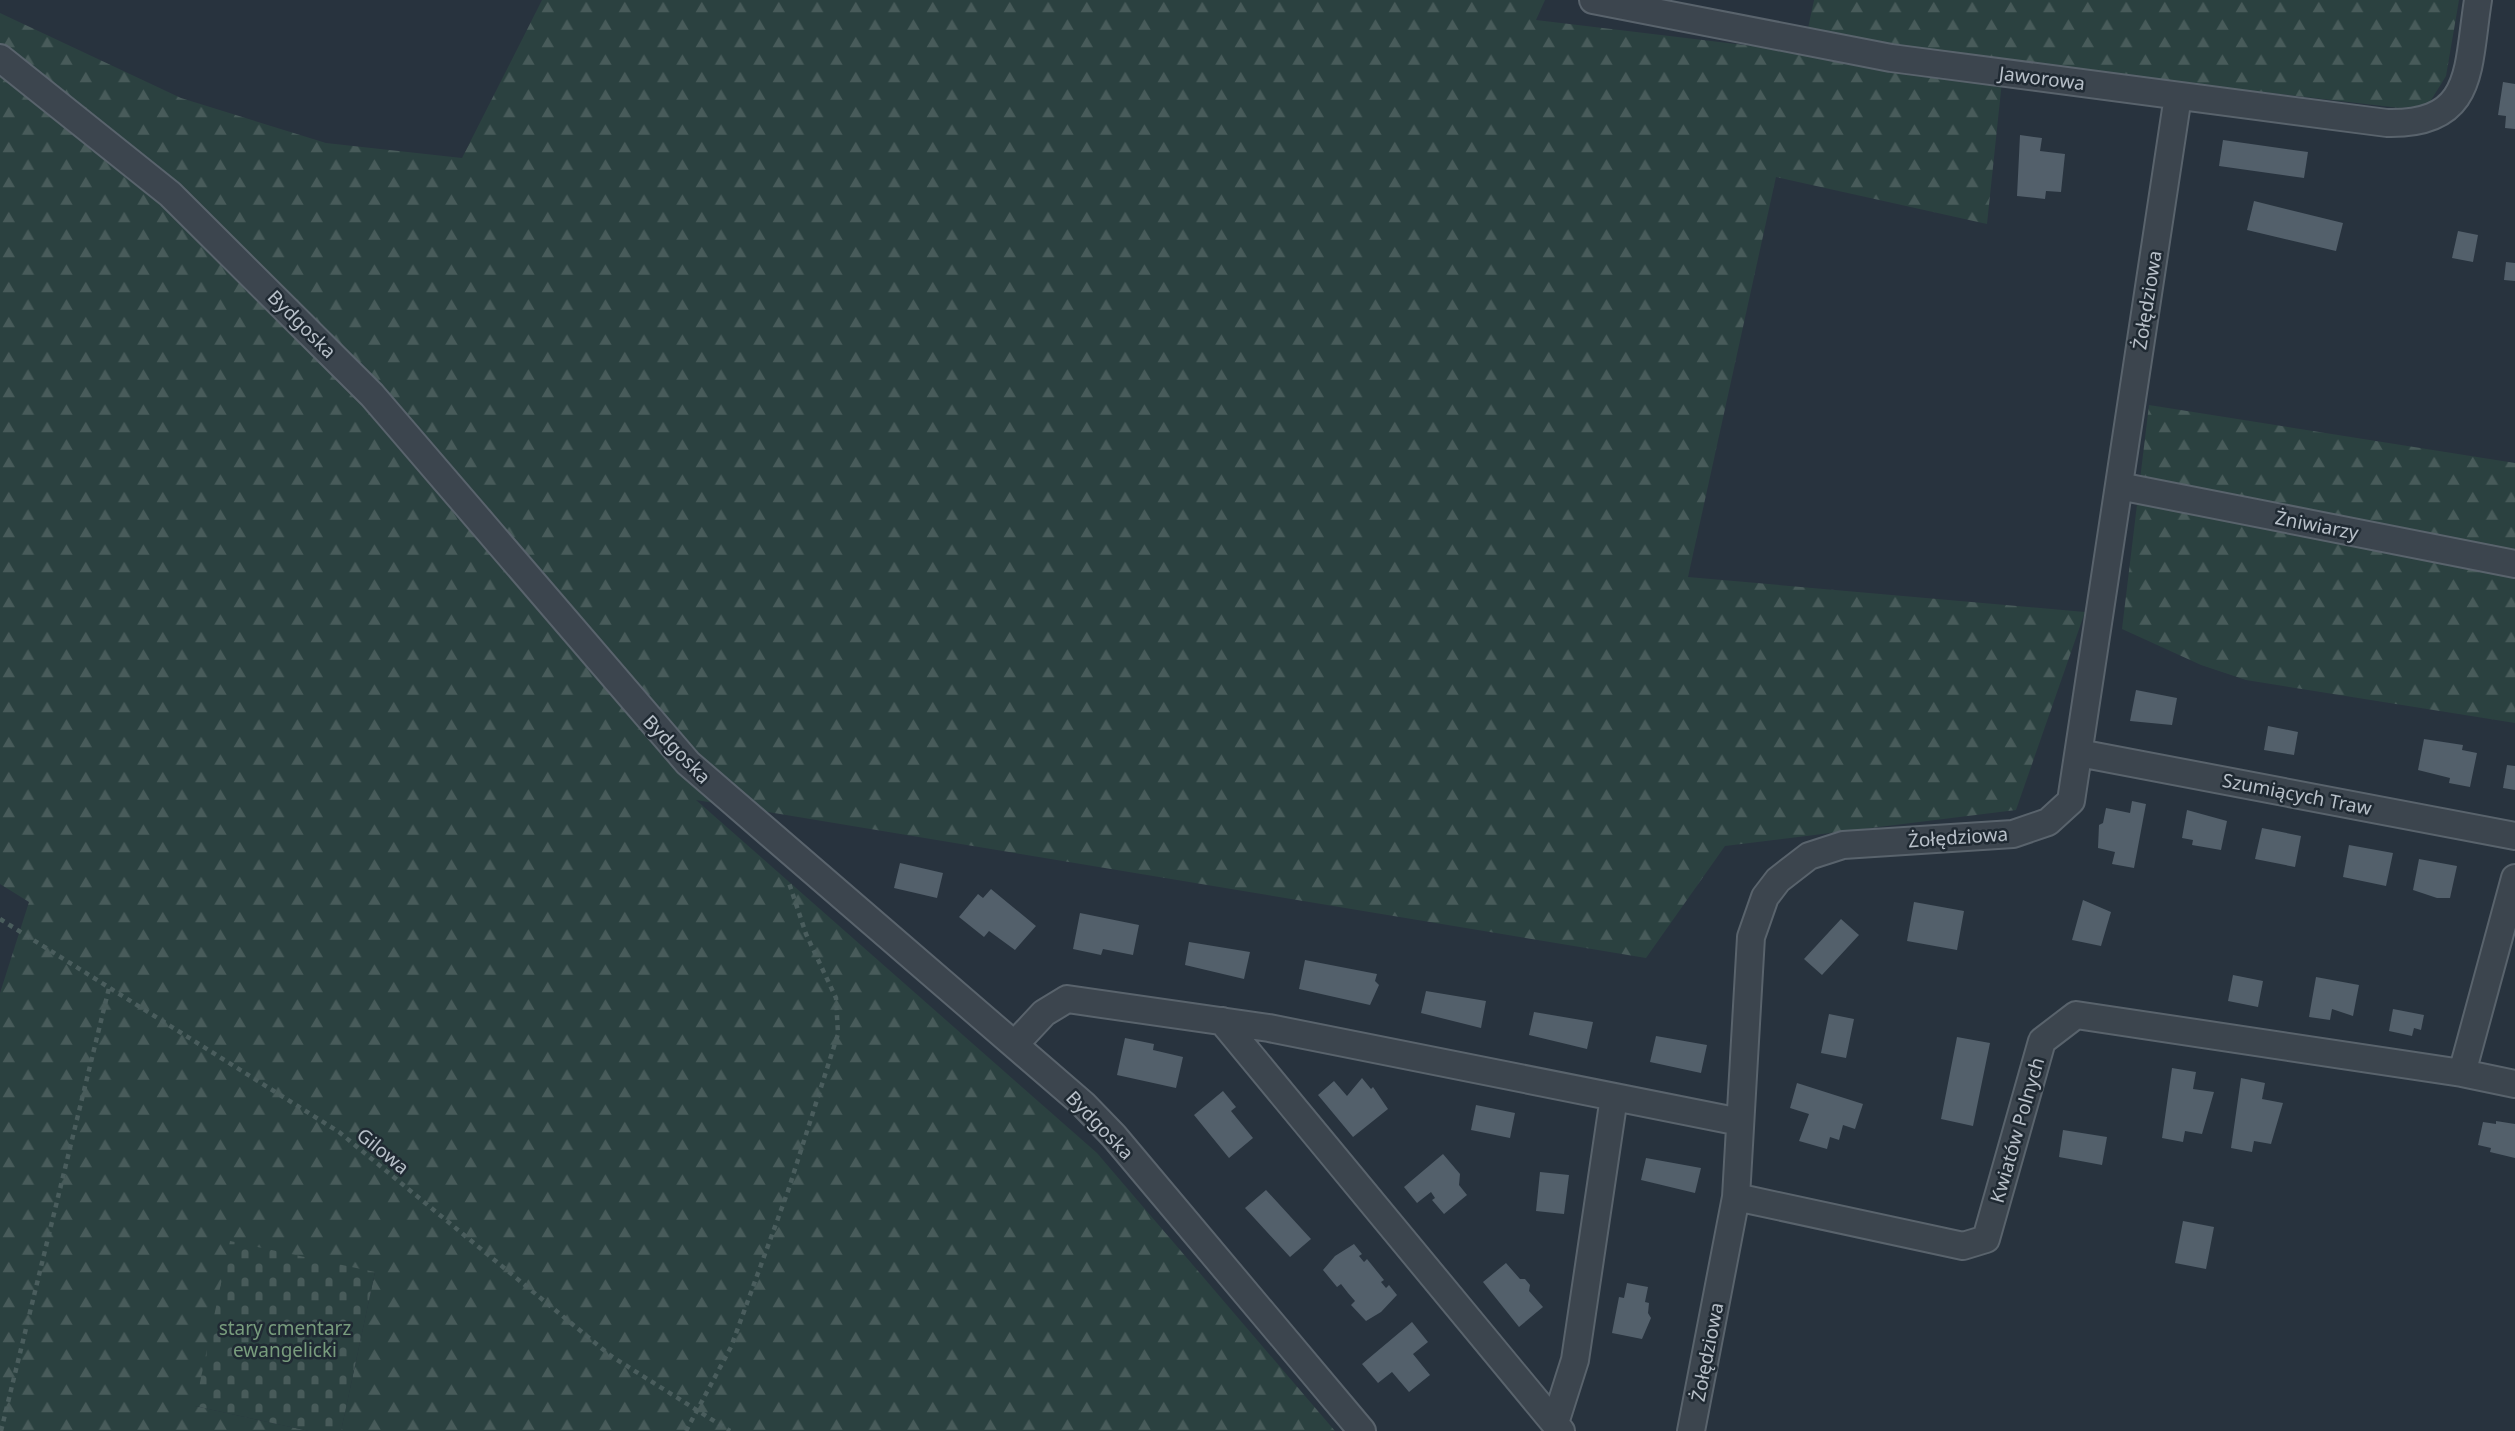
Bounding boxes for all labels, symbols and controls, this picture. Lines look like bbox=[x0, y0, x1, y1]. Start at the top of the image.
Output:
street label: Jaworowa bbox=[1996, 60, 2086, 96]
street label: Żołędziowa bbox=[2126, 248, 2168, 352]
street label: Bydgoska bbox=[262, 284, 342, 364]
street label: Żniwiarzy bbox=[2273, 504, 2361, 546]
street label: Bydgoska bbox=[637, 709, 717, 789]
street label: Szumiących Traw bbox=[2220, 767, 2374, 821]
street label: Żołędziowa bbox=[1907, 821, 2009, 853]
street label: Kwiatów Polnych bbox=[1984, 1054, 2050, 1206]
street label: Bydgoska bbox=[1060, 1085, 1140, 1165]
street label: Gilowa bbox=[351, 1122, 415, 1180]
street label: Żołędziowa bbox=[1685, 1300, 1729, 1404]
park label: stary cmentarz ewangelicki bbox=[219, 1315, 351, 1363]

